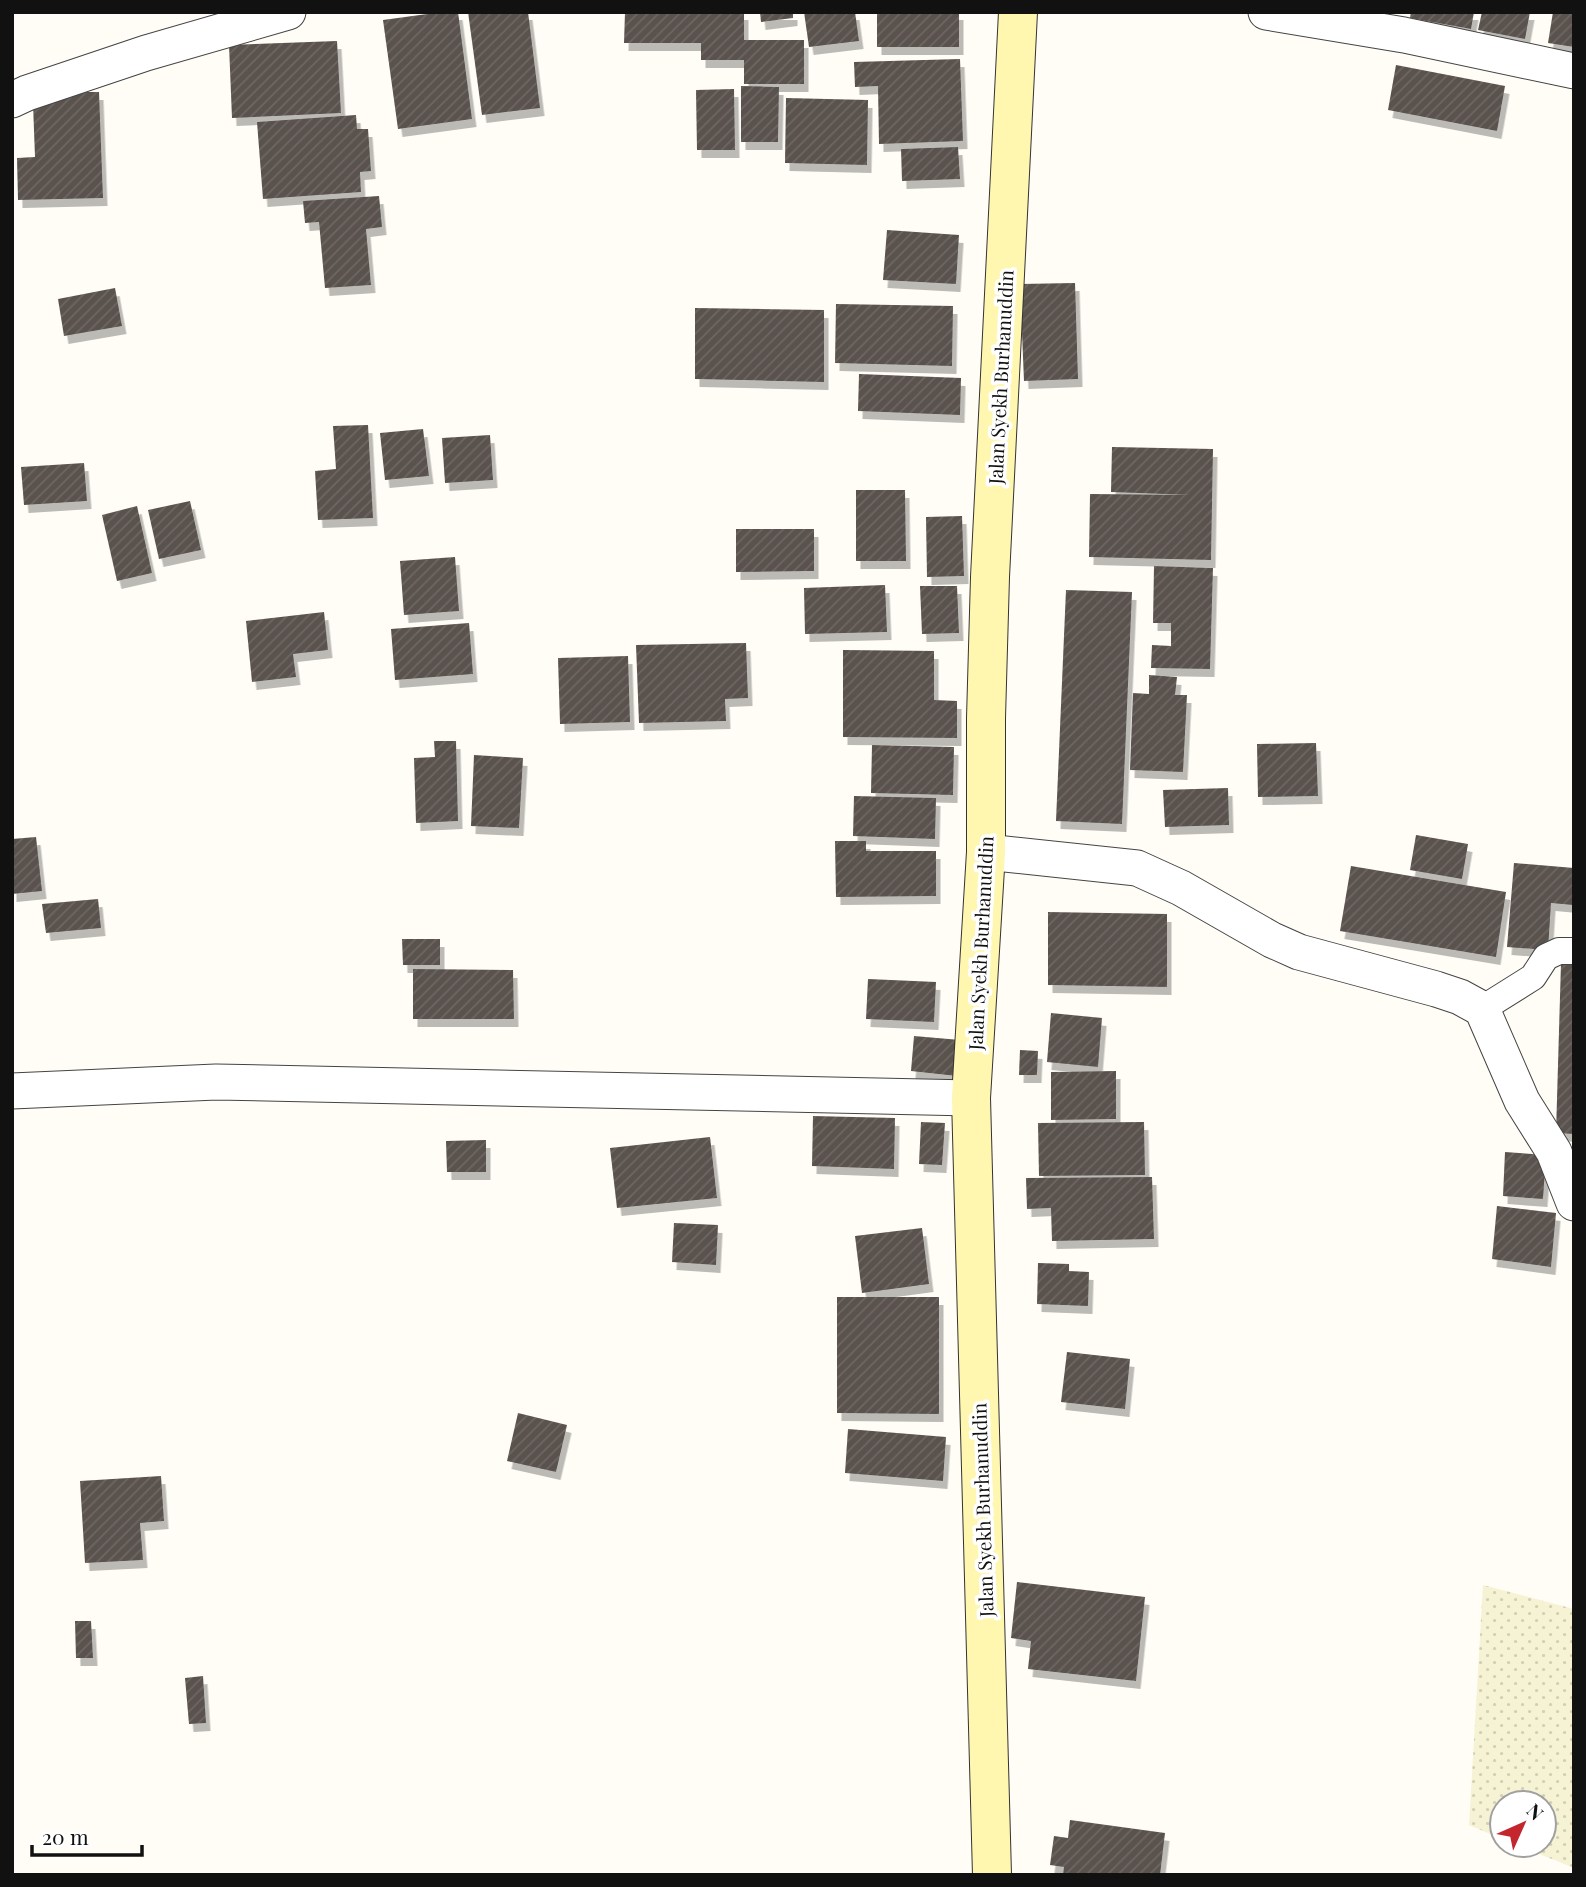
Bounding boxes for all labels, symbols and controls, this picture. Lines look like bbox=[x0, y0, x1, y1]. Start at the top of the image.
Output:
street label: Jalan Syekh Burhanuddin bbox=[981, 269, 1019, 486]
street label: Jalan Syekh Burhanuddin bbox=[961, 835, 999, 1052]
street label: Jalan Syekh Burhanuddin bbox=[965, 1402, 999, 1619]
north arrow bbox=[1488, 1789, 1558, 1859]
text: N bbox=[1522, 1797, 1550, 1826]
scale bar bbox=[32, 1814, 142, 1858]
text: 20 m bbox=[42, 1822, 89, 1850]

